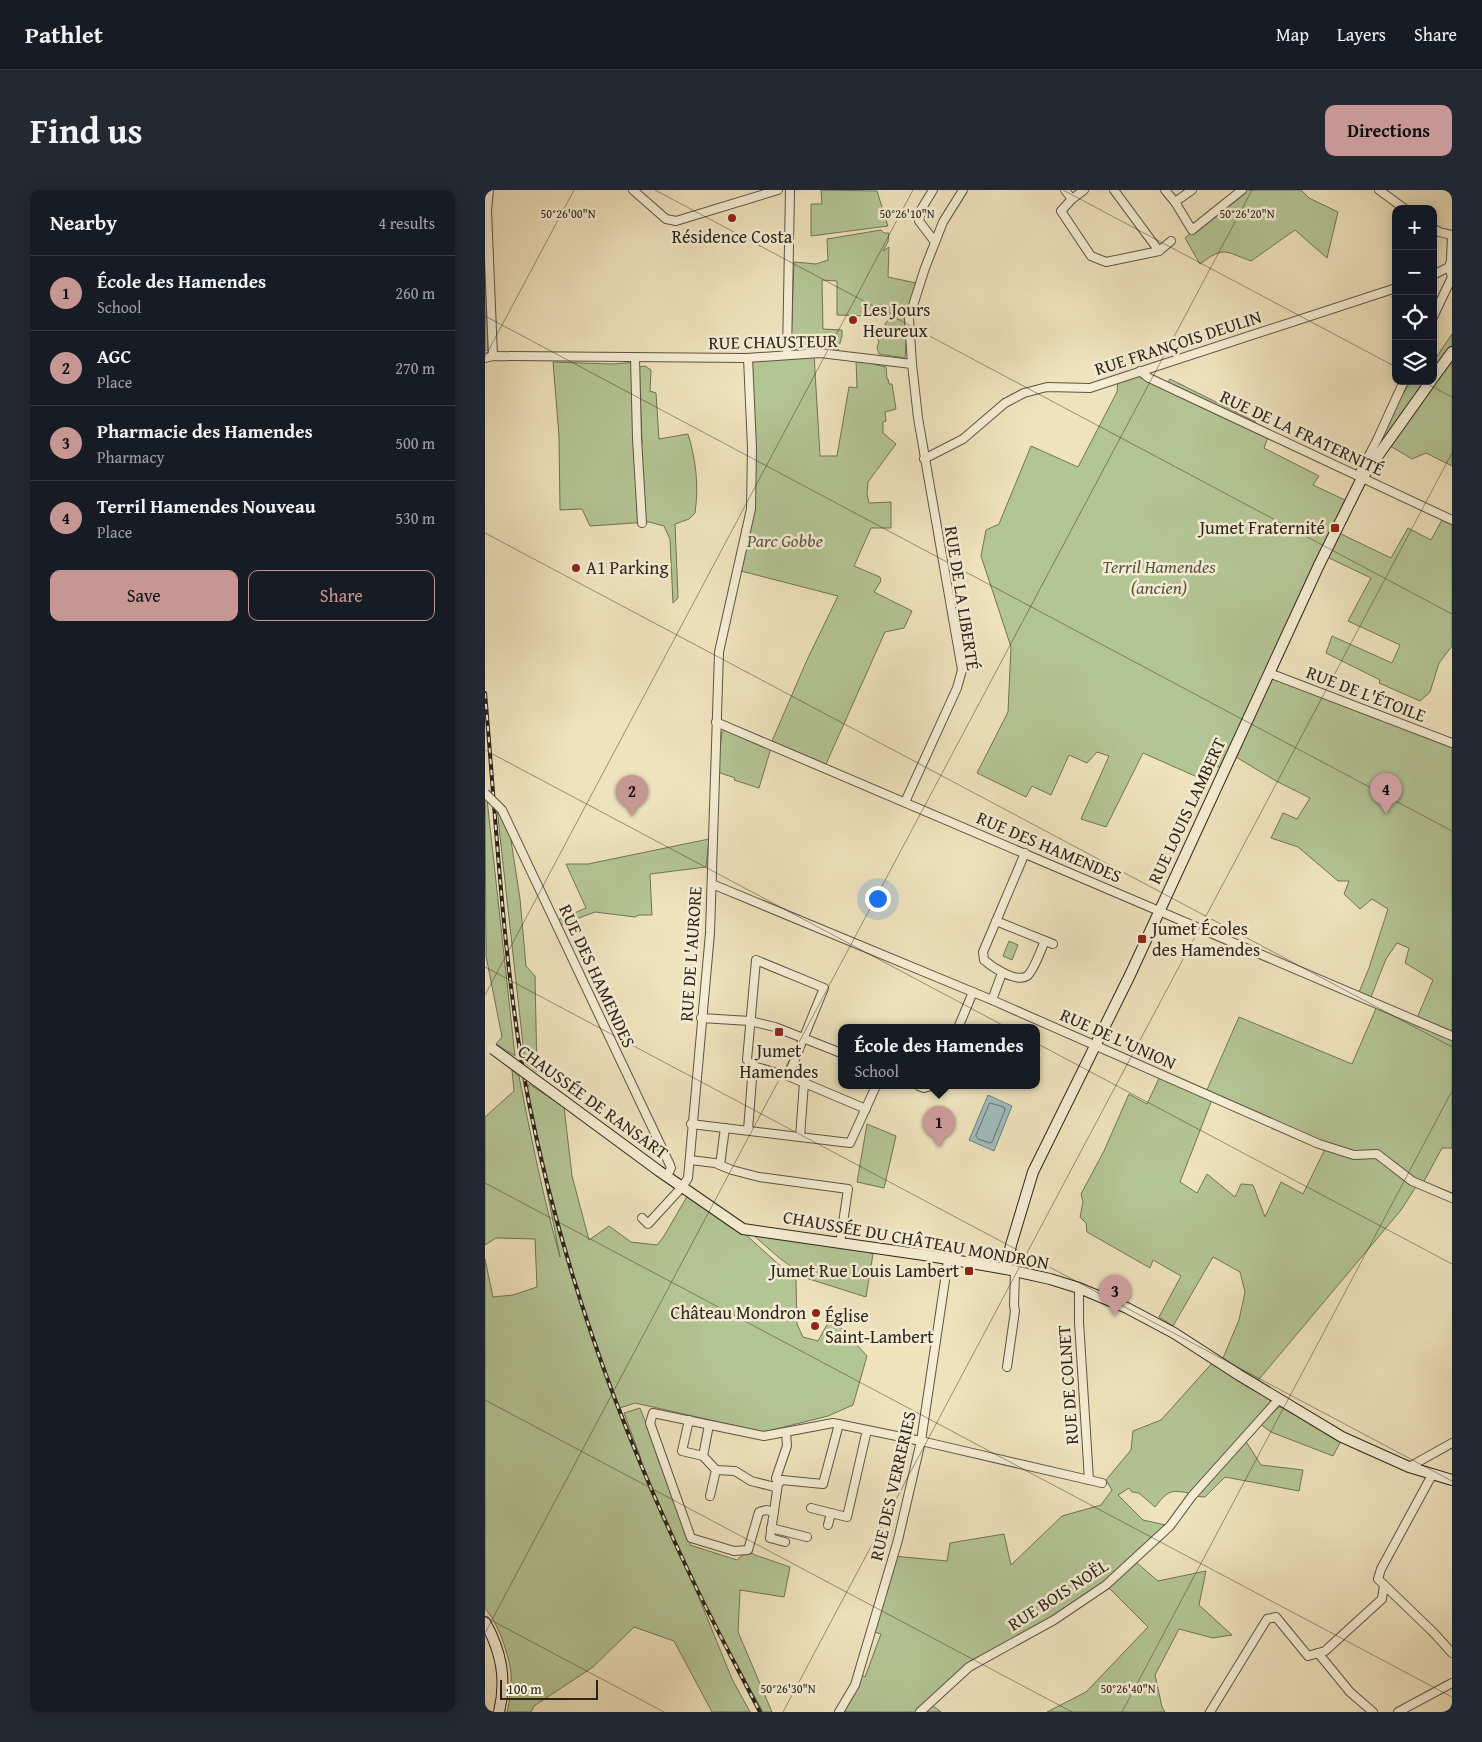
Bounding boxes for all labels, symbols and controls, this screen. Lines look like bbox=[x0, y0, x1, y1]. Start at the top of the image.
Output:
text: Pathlet bbox=[25, 17, 103, 52]
text: Map bbox=[1276, 21, 1309, 48]
text: Layers bbox=[1337, 21, 1386, 48]
text: Share bbox=[1414, 21, 1457, 48]
text: Find us bbox=[30, 105, 143, 156]
button: Directions bbox=[1325, 105, 1452, 156]
text: 50°26'00"N bbox=[540, 205, 596, 222]
text: 50°26'10"N bbox=[879, 205, 935, 222]
text: 50°26'20"N bbox=[1219, 205, 1275, 222]
map controls bbox=[1392, 205, 1437, 385]
button: + bbox=[1392, 205, 1437, 250]
text: Nearby bbox=[50, 207, 117, 238]
text: 4 results bbox=[378, 211, 435, 235]
marker: Résidence Costa bbox=[726, 212, 738, 224]
place label: Résidence Costa bbox=[672, 223, 793, 250]
button: − bbox=[1392, 250, 1437, 295]
text: École des Hamendes bbox=[97, 267, 266, 295]
text: 1 bbox=[62, 281, 70, 305]
text: 260 m bbox=[395, 281, 435, 305]
text: School bbox=[97, 295, 141, 319]
button: locate bbox=[1392, 295, 1437, 340]
place label: Les Jours Heureux bbox=[863, 296, 930, 344]
street label: RUE FRANÇOIS DEULIN bbox=[1091, 303, 1265, 382]
marker: Les Jours Heureux bbox=[847, 314, 859, 326]
street label: RUE CHAUSTEUR bbox=[708, 327, 838, 356]
button: layers bbox=[1392, 340, 1437, 385]
text: AGC bbox=[97, 342, 131, 370]
text: 2 bbox=[62, 356, 70, 380]
text: 270 m bbox=[395, 356, 435, 380]
text: Place bbox=[97, 370, 132, 394]
street label: RUE DE LA FRATERNITÉ bbox=[1216, 383, 1389, 482]
text: Pharmacie des Hamendes bbox=[97, 417, 313, 445]
text: 3 bbox=[62, 431, 70, 455]
text: 500 m bbox=[395, 431, 435, 455]
text: Pharmacy bbox=[97, 445, 164, 469]
text: Terril Hamendes Nouveau bbox=[97, 492, 316, 520]
text: 4 bbox=[62, 506, 70, 530]
text: 530 m bbox=[395, 506, 435, 530]
place label: Jumet Fraternité bbox=[1197, 514, 1325, 541]
text: Place bbox=[97, 520, 132, 544]
marker: Jumet Fraternité bbox=[1329, 522, 1341, 534]
street label: RUE DE LA LIBERTÉ bbox=[938, 524, 987, 672]
park label: Parc Gobbe bbox=[746, 527, 823, 554]
park label: Terril Hamendes (ancien) bbox=[1102, 553, 1216, 601]
place label: A1 Parking bbox=[586, 554, 668, 581]
marker: A1 Parking bbox=[570, 562, 582, 574]
button: Save bbox=[50, 570, 238, 621]
button: Share bbox=[248, 570, 435, 621]
street label: RUE DE L'ÉTOILE bbox=[1302, 658, 1430, 729]
street label: RUE LOUIS LAMBERT bbox=[1141, 733, 1232, 889]
pin: 4 bbox=[1370, 773, 1402, 814]
pin: 2 bbox=[616, 775, 648, 816]
street label: RUE DES HAMENDES bbox=[972, 804, 1126, 889]
street label: RUE DE L'AURORE bbox=[672, 885, 709, 1023]
your location bbox=[865, 886, 891, 912]
street label: RUE DES HAMENDES bbox=[552, 900, 643, 1052]
place label: Jumet Écoles des Hamendes bbox=[1150, 915, 1260, 963]
marker: Jumet Écoles des Hamendes bbox=[1136, 933, 1148, 945]
street label: RUE DE L'UNION bbox=[1056, 1001, 1181, 1076]
popup bbox=[838, 1024, 1040, 1089]
marker: Jumet Hamendes bbox=[773, 1026, 785, 1038]
text: École des Hamendes bbox=[854, 1031, 1024, 1059]
place label: Jumet Hamendes bbox=[740, 1037, 818, 1085]
street label: CHAUSSÉE DE RANSART bbox=[512, 1038, 674, 1166]
text: School bbox=[854, 1059, 899, 1083]
pin: 1 bbox=[923, 1106, 955, 1147]
street label: CHAUSSÉE DU CHÂTEAU MONDRON bbox=[781, 1203, 1051, 1276]
place label: Jumet Rue Louis Lambert bbox=[768, 1257, 960, 1284]
marker: Jumet Rue Louis Lambert bbox=[963, 1265, 975, 1277]
pin: 3 bbox=[1099, 1275, 1131, 1316]
place label: Château Mondron bbox=[670, 1299, 806, 1326]
place label: Église Saint-Lambert bbox=[825, 1302, 934, 1350]
marker: Château Mondron bbox=[810, 1307, 822, 1319]
marker: Église Saint-Lambert bbox=[809, 1320, 821, 1332]
street label: RUE DE COLNET bbox=[1050, 1324, 1085, 1446]
street label: RUE DES VERRERIES bbox=[862, 1408, 923, 1563]
street label: RUE BOIS NOËL bbox=[1002, 1552, 1114, 1637]
scale bar bbox=[500, 1677, 597, 1700]
text: 100 m bbox=[507, 1679, 542, 1699]
text: 50°26'30"N bbox=[760, 1680, 816, 1697]
text: 50°26'40"N bbox=[1100, 1680, 1156, 1697]

